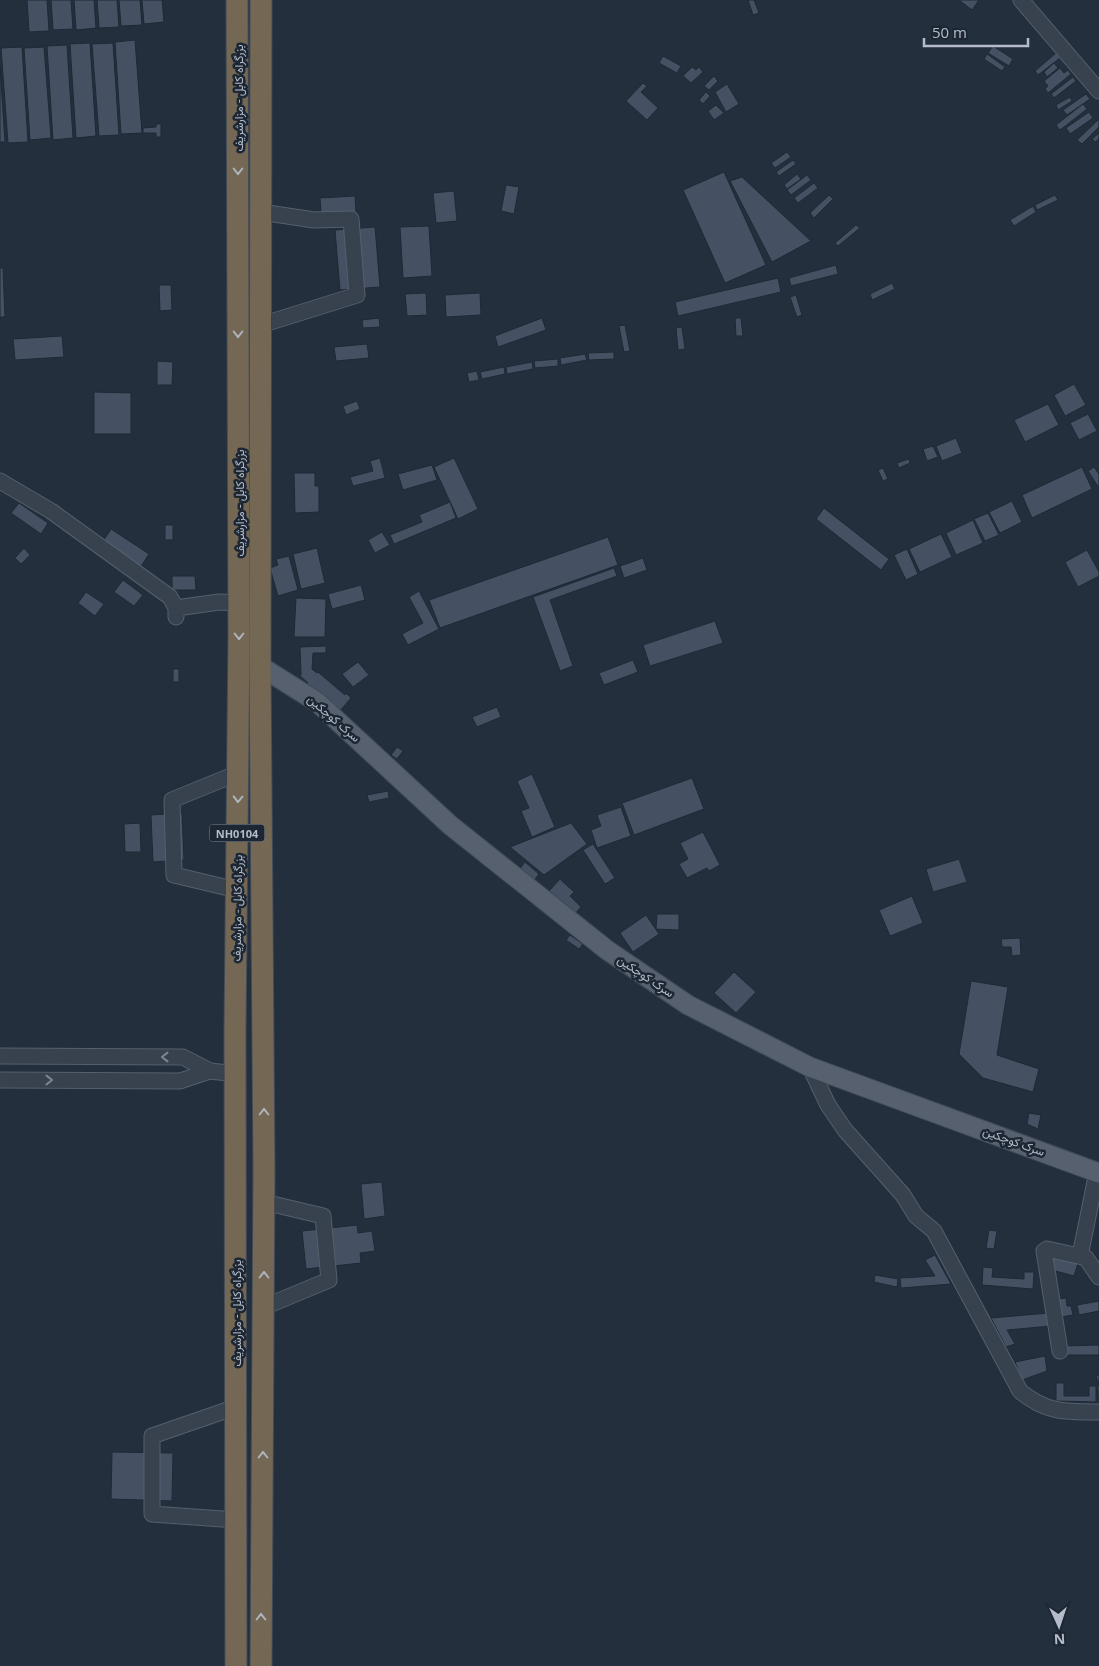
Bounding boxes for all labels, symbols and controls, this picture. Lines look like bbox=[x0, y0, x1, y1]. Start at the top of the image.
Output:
scale bar bbox=[924, 15, 1028, 47]
text: 50 m bbox=[932, 22, 967, 42]
street label: بزرگراه کابل - مزارشریف bbox=[230, 45, 247, 151]
one-way arrow bbox=[233, 168, 243, 175]
one-way arrow bbox=[233, 330, 243, 338]
street label: بزرگراه کابل - مزارشریف bbox=[231, 450, 248, 556]
one-way arrow bbox=[234, 632, 244, 640]
street label: سرک کوچکین bbox=[304, 690, 364, 746]
one-way arrow bbox=[233, 795, 243, 803]
road number: NH0104 bbox=[210, 824, 264, 841]
street label: بزرگراه کابل - مزارشریف bbox=[228, 854, 246, 962]
street label: سرک کوچکین bbox=[614, 951, 678, 1001]
one-way arrow bbox=[160, 1052, 168, 1062]
one-way arrow bbox=[45, 1075, 53, 1085]
one-way arrow bbox=[258, 1108, 269, 1116]
street label: سرک کوچکین bbox=[981, 1122, 1047, 1160]
street label: بزرگراه کابل - مزارشریف bbox=[228, 1260, 245, 1366]
one-way arrow bbox=[259, 1271, 269, 1278]
one-way arrow bbox=[258, 1451, 268, 1458]
north arrow bbox=[1034, 1601, 1084, 1651]
one-way arrow bbox=[256, 1613, 267, 1621]
text: N bbox=[1054, 1630, 1066, 1649]

